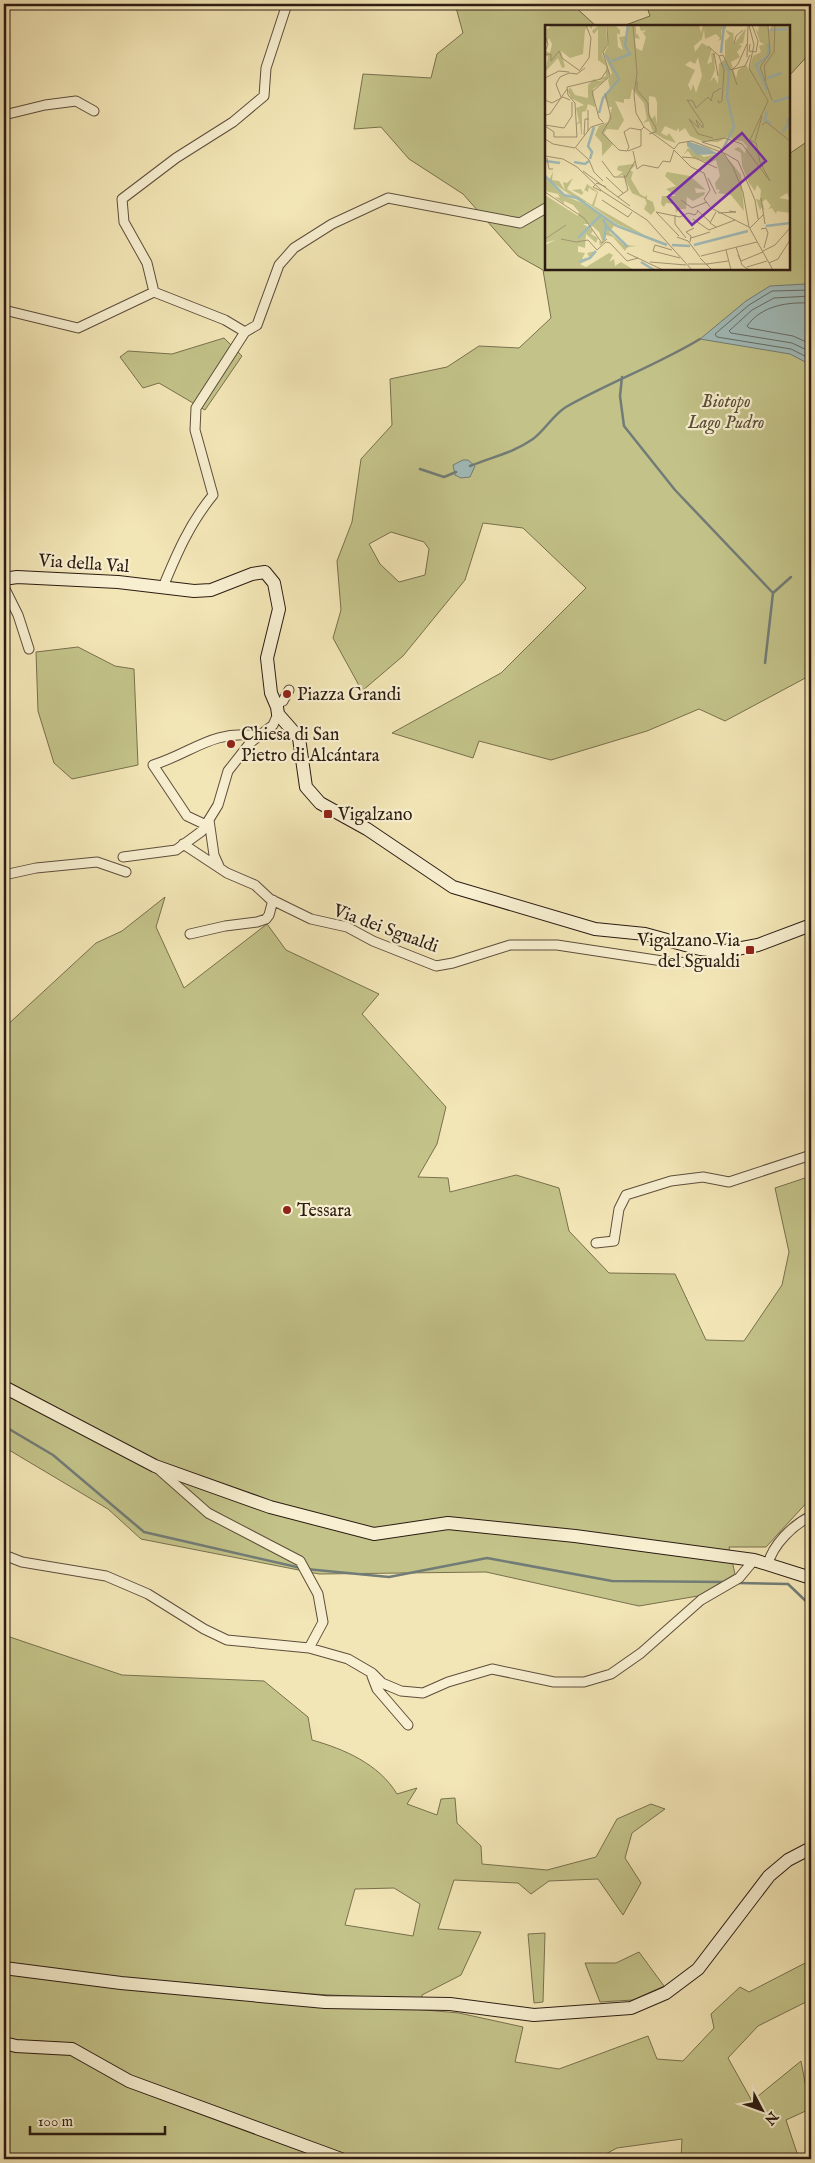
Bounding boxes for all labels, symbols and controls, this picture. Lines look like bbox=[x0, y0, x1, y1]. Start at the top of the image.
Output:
inset map bbox=[545, 25, 790, 270]
park label: Biotopo Lago Pudro bbox=[687, 391, 764, 435]
street label: Via della Val bbox=[37, 550, 130, 579]
place label: Piazza Grandi bbox=[297, 684, 401, 707]
marker: Piazza Grandi bbox=[281, 688, 293, 700]
place label: Chiesa di San Pietro di Alcántara bbox=[241, 724, 380, 768]
marker: Chiesa di San Pietro di Alcántara bbox=[225, 738, 237, 750]
place label: Vigalzano bbox=[337, 804, 413, 827]
marker: Vigalzano bbox=[322, 808, 334, 820]
street label: Via dei Sgualdi bbox=[329, 899, 441, 959]
place label: Vigalzano Via del Sgualdi bbox=[636, 930, 740, 974]
marker: Vigalzano Via del Sgualdi bbox=[744, 944, 756, 956]
place label: Tessara bbox=[297, 1200, 352, 1223]
marker: Tessara bbox=[281, 1204, 293, 1216]
north arrow bbox=[738, 2086, 788, 2136]
scale bar bbox=[30, 2103, 165, 2135]
text: N bbox=[760, 2107, 782, 2128]
text: 100 m bbox=[38, 2112, 74, 2131]

